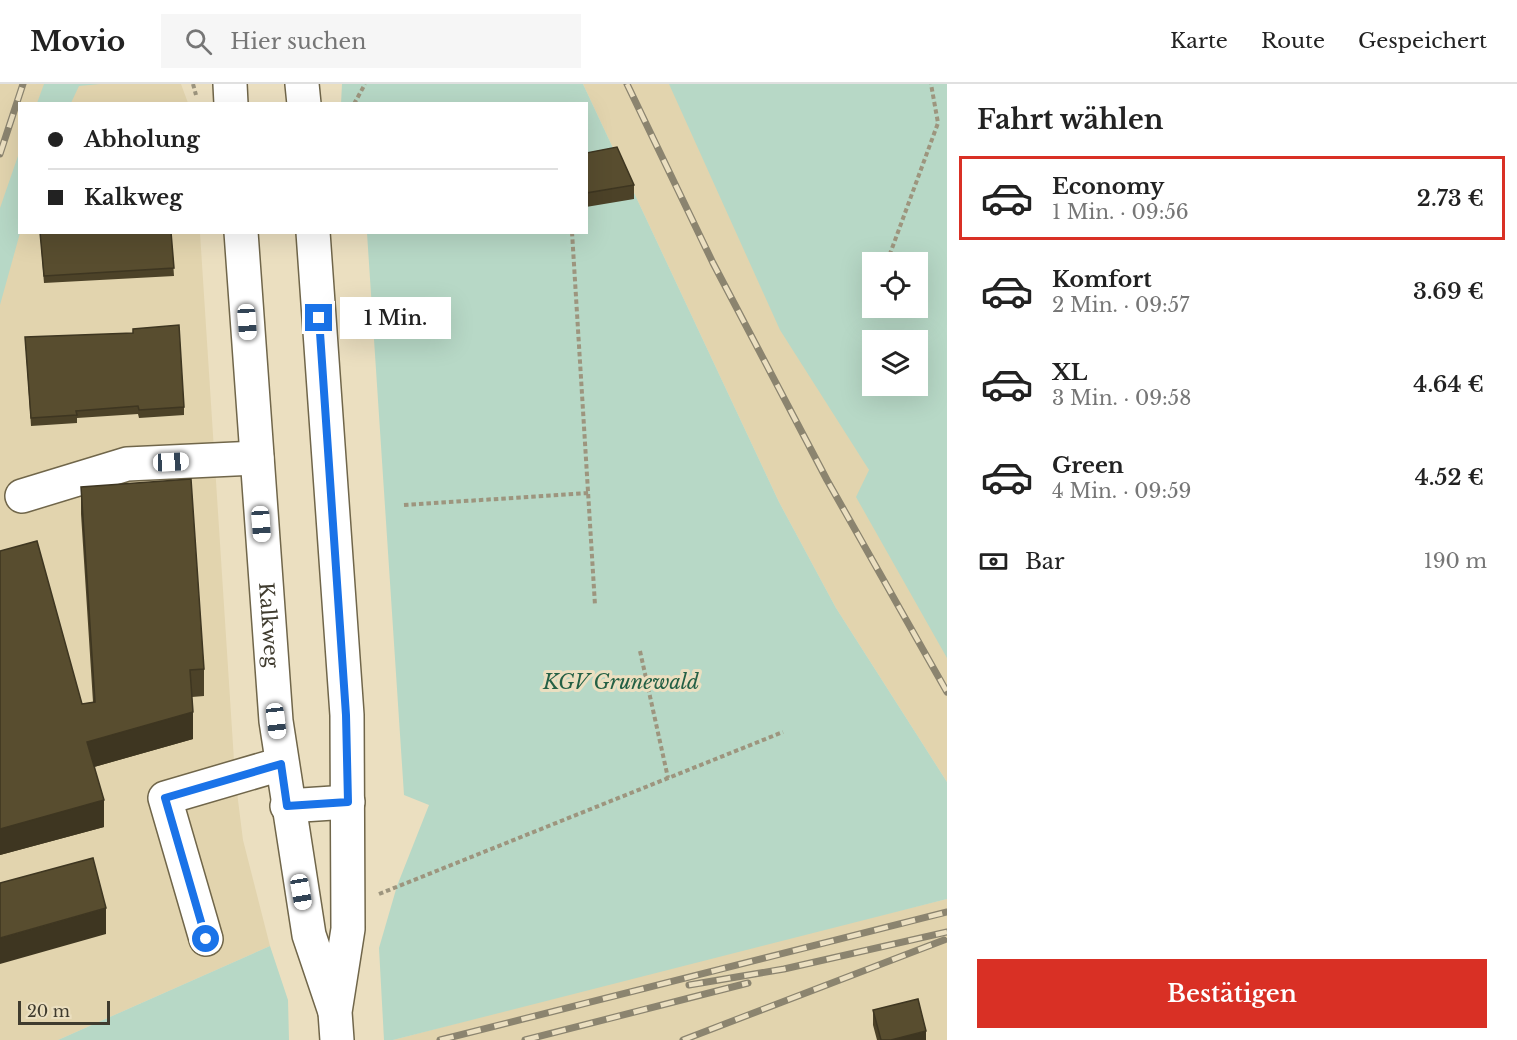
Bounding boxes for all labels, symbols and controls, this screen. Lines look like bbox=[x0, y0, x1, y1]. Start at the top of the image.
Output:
search box bbox=[161, 14, 581, 68]
text: Movio bbox=[30, 24, 125, 59]
icon: search bbox=[182, 25, 215, 58]
text: Hier suchen bbox=[230, 28, 366, 55]
text: Karte bbox=[1170, 28, 1228, 54]
text: Route bbox=[1261, 28, 1325, 54]
text: Gespeichert bbox=[1358, 28, 1487, 54]
text: Fahrt wählen bbox=[977, 103, 1163, 136]
text: Abholung bbox=[84, 126, 200, 153]
icon: car bbox=[980, 171, 1034, 225]
text: Economy bbox=[1052, 173, 1164, 200]
text: Kalkweg bbox=[84, 184, 183, 211]
text: 2.73 € bbox=[1417, 185, 1484, 212]
text: 1 Min. · 09:56 bbox=[1052, 200, 1189, 224]
map controls bbox=[862, 252, 928, 396]
button: locate bbox=[862, 252, 928, 318]
icon: car bbox=[980, 264, 1034, 318]
text: Komfort bbox=[1052, 266, 1152, 293]
text: 3.69 € bbox=[1413, 278, 1484, 305]
text: 2 Min. · 09:57 bbox=[1052, 293, 1189, 317]
callout: 1 Min. bbox=[340, 297, 451, 339]
car bbox=[237, 303, 257, 341]
route end bbox=[305, 304, 332, 331]
text: 1 Min. bbox=[364, 306, 427, 330]
button: layers bbox=[862, 330, 928, 396]
icon: car bbox=[980, 357, 1034, 411]
text: XL bbox=[1052, 359, 1087, 386]
text: 4.64 € bbox=[1413, 371, 1484, 398]
text: 3 Min. · 09:58 bbox=[1052, 386, 1191, 410]
icon: car bbox=[980, 450, 1034, 504]
car bbox=[153, 452, 189, 472]
text: Green bbox=[1052, 452, 1124, 479]
text: 4.52 € bbox=[1415, 464, 1484, 491]
text: 4 Min. · 09:59 bbox=[1052, 479, 1191, 503]
car bbox=[251, 505, 271, 543]
icon: cash bbox=[977, 545, 1010, 578]
text: Bar bbox=[1025, 548, 1065, 575]
text: 190 m bbox=[1424, 549, 1487, 573]
street label: Kalkweg bbox=[254, 581, 284, 670]
park label: KGV Grunewald bbox=[542, 670, 699, 694]
car bbox=[265, 702, 287, 740]
car bbox=[289, 873, 313, 911]
route start bbox=[192, 925, 219, 952]
button: Bestätigen bbox=[977, 959, 1487, 1028]
scale bar bbox=[18, 998, 110, 1026]
text: 20 m bbox=[27, 1001, 70, 1021]

